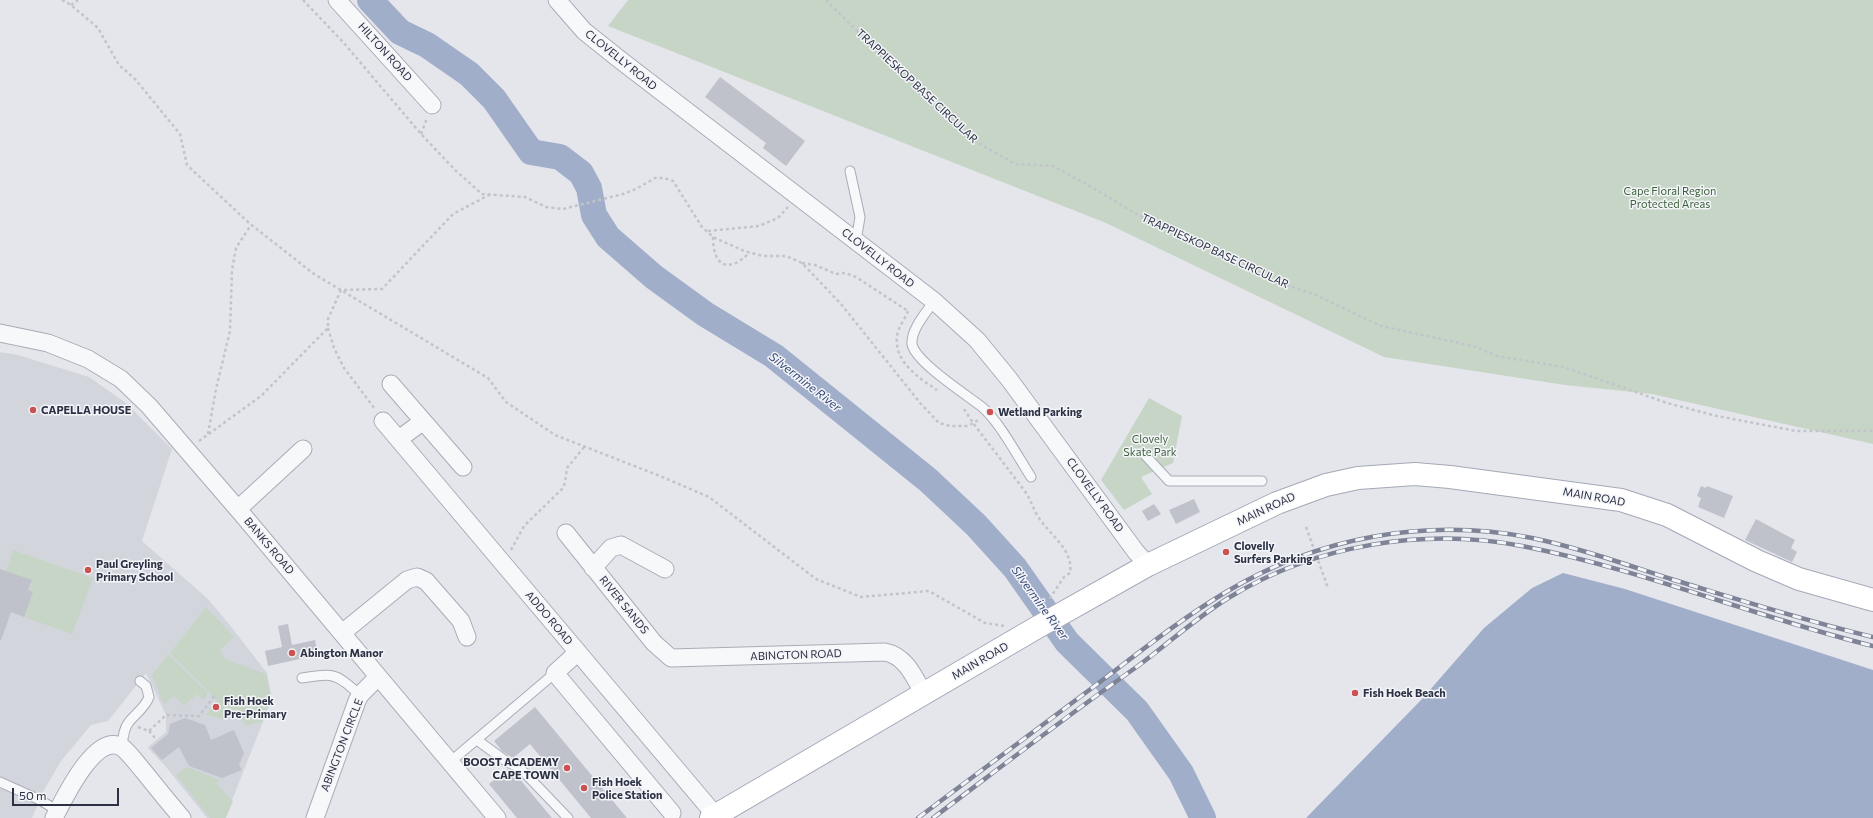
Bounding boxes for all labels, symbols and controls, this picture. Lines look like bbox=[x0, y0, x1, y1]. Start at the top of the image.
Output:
street label: HILTON ROAD bbox=[355, 20, 415, 84]
street label: TRAPPIESKOP BASE CIRCULAR bbox=[854, 26, 980, 146]
street label: CLOVELLY ROAD bbox=[582, 27, 660, 93]
park label: Cape Floral Region Protected Areas bbox=[1624, 184, 1716, 210]
street label: TRAPPIESKOP BASE CIRCULAR bbox=[1139, 211, 1291, 291]
street label: CLOVELLY ROAD bbox=[839, 226, 917, 290]
water label: Silvermine River bbox=[766, 349, 844, 415]
place label: CAPELLA HOUSE bbox=[41, 403, 131, 417]
marker: CAPELLA HOUSE bbox=[28, 405, 38, 415]
place label: Wetland Parking bbox=[998, 405, 1082, 419]
marker: Wetland Parking bbox=[985, 407, 995, 417]
park label: Clovely Skate Park bbox=[1123, 432, 1177, 458]
street label: CLOVELLY ROAD bbox=[1064, 455, 1126, 535]
street label: MAIN ROAD bbox=[1562, 485, 1626, 509]
street label: MAIN ROAD bbox=[1235, 490, 1297, 528]
street label: BANKS ROAD bbox=[241, 515, 297, 577]
place label: Clovelly Surfers Parking bbox=[1234, 539, 1312, 565]
marker: Clovelly Surfers Parking bbox=[1221, 547, 1231, 557]
place label: Paul Greyling Primary School bbox=[96, 557, 173, 583]
water label: Silvermine River bbox=[1008, 563, 1072, 643]
marker: Paul Greyling Primary School bbox=[83, 565, 93, 575]
street label: RIVER SANDS bbox=[597, 573, 651, 637]
street label: ADDO ROAD bbox=[523, 588, 575, 648]
street label: MAIN ROAD bbox=[949, 639, 1011, 683]
place label: Abington Manor bbox=[300, 646, 383, 660]
street label: ABINGTON ROAD bbox=[750, 647, 842, 663]
marker: Abington Manor bbox=[287, 648, 297, 658]
place label: Fish Hoek Beach bbox=[1363, 686, 1446, 700]
marker: Fish Hoek Beach bbox=[1350, 688, 1360, 698]
place label: Fish Hoek Pre-Primary bbox=[224, 694, 287, 720]
street label: ABINGTON CIRCLE bbox=[318, 697, 366, 793]
marker: Fish Hoek Pre-Primary bbox=[211, 702, 221, 712]
place label: BOOST ACADEMY CAPE TOWN bbox=[463, 755, 559, 781]
marker: BOOST ACADEMY CAPE TOWN bbox=[562, 763, 572, 773]
place label: Fish Hoek Police Station bbox=[592, 775, 662, 801]
scale bar bbox=[14, 780, 121, 806]
marker: Fish Hoek Police Station bbox=[579, 783, 589, 793]
text: 50 m bbox=[19, 788, 47, 802]

